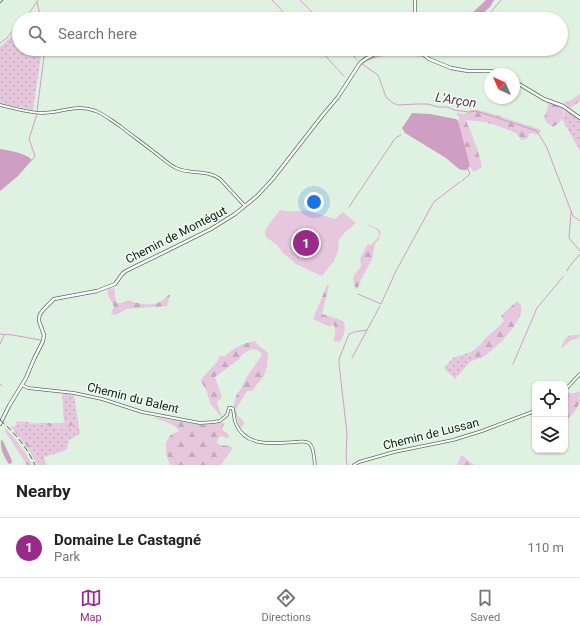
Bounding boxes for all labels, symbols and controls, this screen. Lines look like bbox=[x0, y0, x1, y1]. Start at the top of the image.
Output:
search box bbox=[12, 12, 568, 56]
icon: search bbox=[26, 23, 48, 45]
text: Search here bbox=[58, 25, 137, 43]
north arrow bbox=[484, 68, 520, 104]
water label: L'Arçon bbox=[434, 89, 478, 111]
your location bbox=[304, 192, 324, 212]
street label: Chemin de Montégut bbox=[123, 203, 229, 267]
pin: 1 bbox=[293, 228, 319, 258]
street label: Chemin du Balent bbox=[86, 380, 180, 416]
map controls bbox=[532, 381, 568, 453]
button: locate bbox=[532, 381, 568, 417]
street label: Chemin de Lussan bbox=[382, 415, 480, 453]
button: layers bbox=[532, 417, 568, 453]
text: Nearby bbox=[16, 481, 71, 501]
text: Domaine Le Castagné bbox=[54, 531, 201, 549]
text: 1 bbox=[25, 540, 33, 555]
text: 110 m bbox=[527, 540, 564, 555]
text: Park bbox=[54, 549, 80, 564]
tab: Map bbox=[80, 587, 102, 624]
tab: Directions bbox=[261, 587, 311, 624]
tab: Saved bbox=[470, 587, 500, 624]

